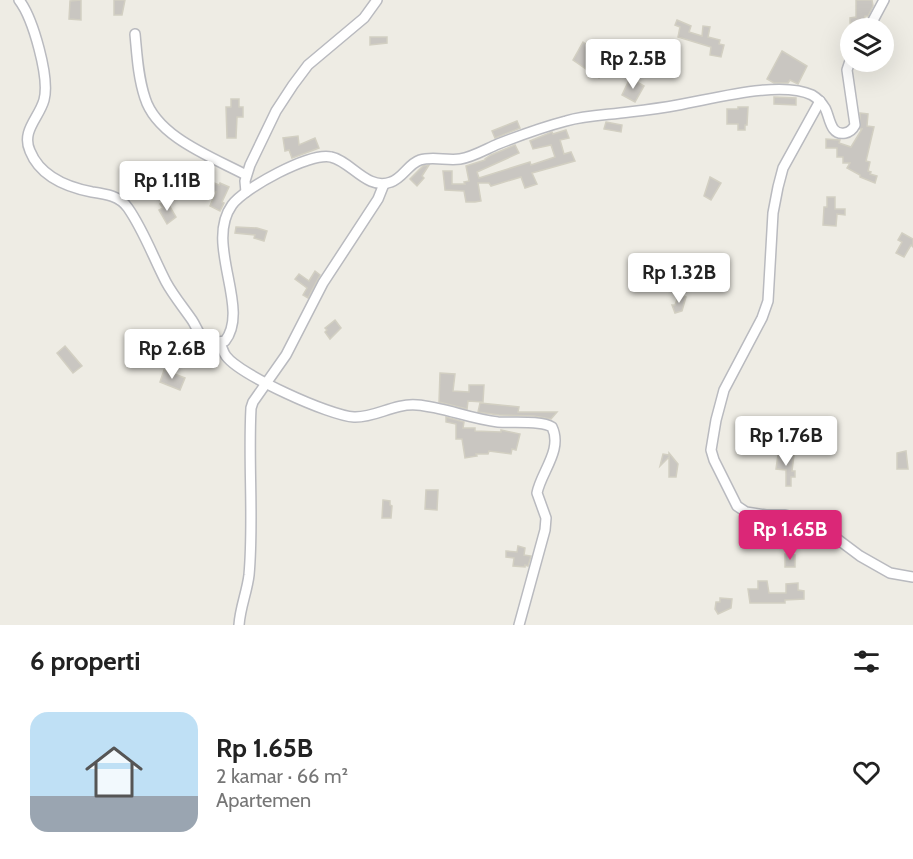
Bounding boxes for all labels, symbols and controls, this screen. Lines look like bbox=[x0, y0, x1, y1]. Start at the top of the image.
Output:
map controls bbox=[840, 18, 894, 72]
button: layers bbox=[840, 18, 894, 72]
pin: Rp 2.5B bbox=[578, 39, 688, 90]
text: Rp 2.5B bbox=[600, 46, 666, 70]
pin: Rp 1.11B bbox=[105, 161, 229, 212]
text: Rp 1.11B bbox=[133, 168, 201, 192]
pin: Rp 1.32B bbox=[617, 253, 741, 304]
text: Rp 1.32B bbox=[642, 260, 716, 284]
pin: Rp 2.6B bbox=[117, 329, 227, 380]
text: Rp 2.6B bbox=[138, 336, 206, 360]
pin: Rp 1.76B bbox=[724, 416, 848, 467]
text: Rp 1.76B bbox=[749, 423, 823, 447]
pin: Rp 1.65B bbox=[728, 510, 852, 561]
text: Rp 1.65B bbox=[753, 517, 827, 541]
text: 6 properti bbox=[30, 645, 141, 677]
icon: filters bbox=[850, 645, 883, 678]
text: Rp 1.65B bbox=[216, 732, 313, 764]
icon: home bbox=[78, 736, 150, 808]
icon: heart bbox=[850, 756, 883, 789]
text: 2 kamar · 66 m² bbox=[216, 764, 348, 788]
text: Apartemen bbox=[216, 788, 311, 812]

